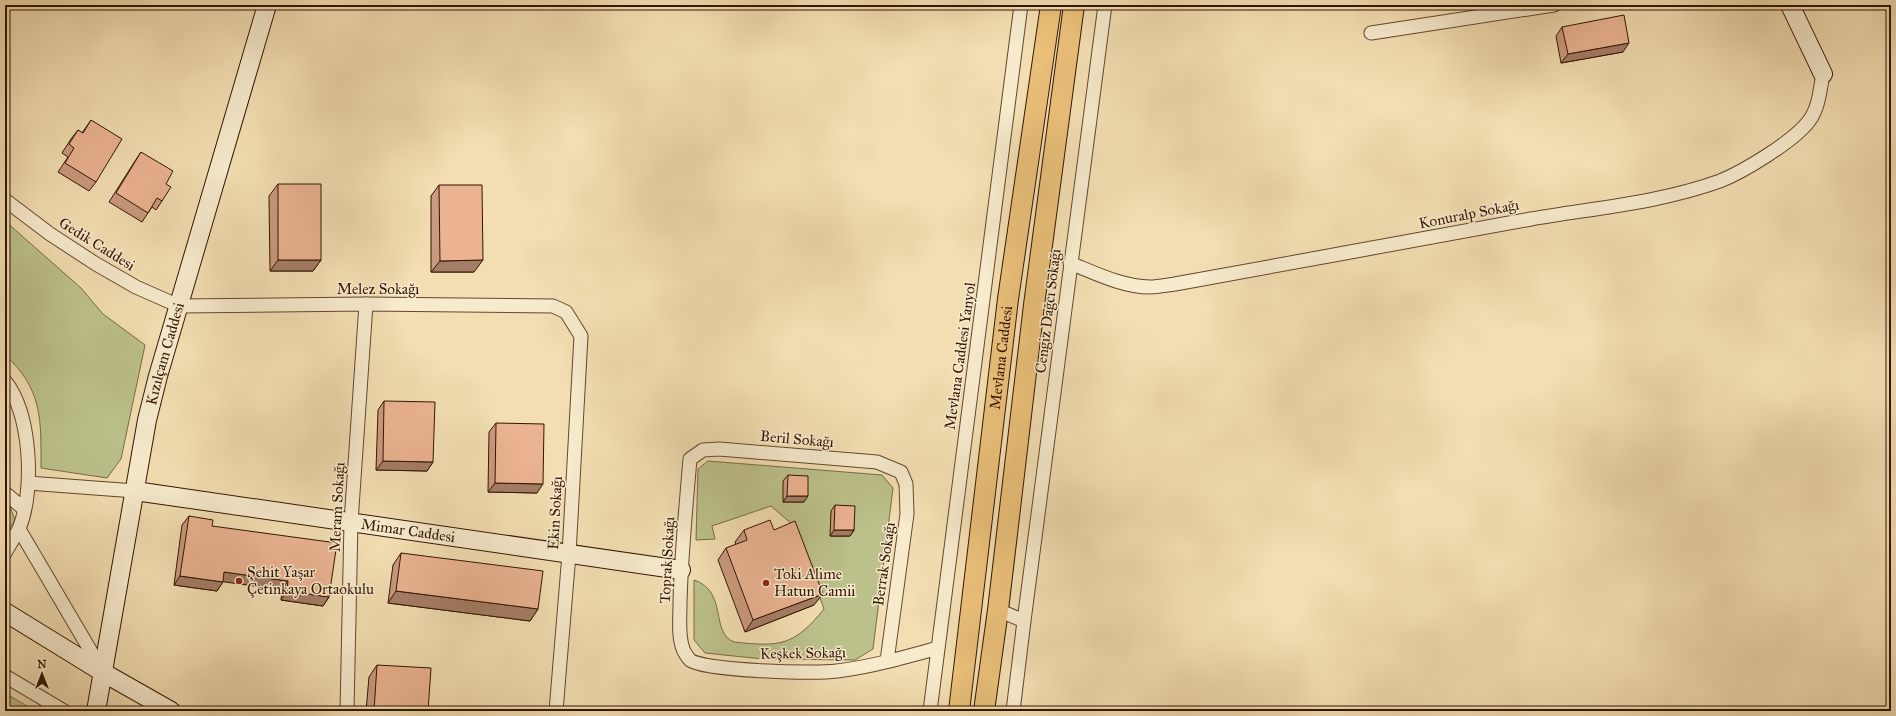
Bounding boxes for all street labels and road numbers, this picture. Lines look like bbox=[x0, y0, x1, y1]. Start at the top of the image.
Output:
street label: Konuralp Sokağı bbox=[1417, 195, 1521, 233]
street label: Gedik Caddesi bbox=[56, 213, 138, 275]
street label: Cengiz Dağcı Sokağı bbox=[1031, 248, 1065, 374]
street label: Melez Sokağı bbox=[337, 280, 419, 298]
street label: Mevlana Caddesi Yanyol bbox=[941, 280, 979, 431]
street label: Kızılçam Caddesi bbox=[142, 300, 188, 407]
street label: Mevlana Caddesi bbox=[986, 305, 1016, 410]
street label: Beril Sokağı bbox=[759, 427, 835, 451]
street label: Meram Sokağı bbox=[326, 462, 348, 552]
street label: Ekin Sokağı bbox=[544, 476, 566, 550]
street label: Mimar Caddesi bbox=[360, 515, 456, 546]
street label: Toprak Sokağı bbox=[656, 516, 678, 604]
street label: Berrak Sokağı bbox=[869, 521, 899, 607]
street label: Keşkek Sokağı bbox=[760, 643, 846, 663]

